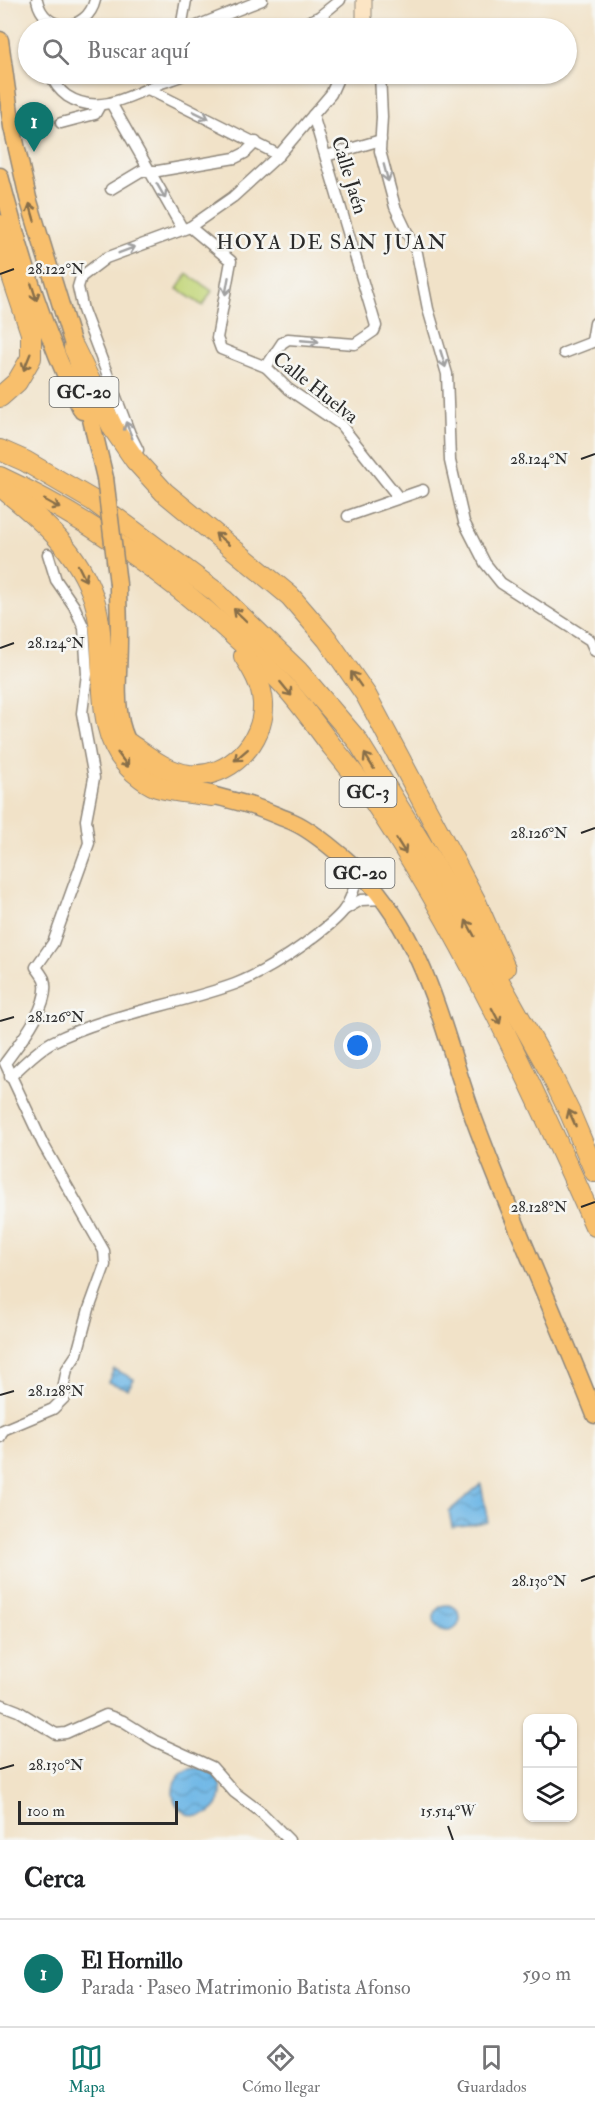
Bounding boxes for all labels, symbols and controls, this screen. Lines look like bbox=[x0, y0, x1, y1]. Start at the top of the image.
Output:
search box bbox=[18, 18, 577, 84]
icon: search bbox=[39, 35, 72, 68]
text: Buscar aquí bbox=[87, 37, 189, 65]
pin: 1 bbox=[15, 102, 54, 152]
one-way arrow bbox=[191, 109, 209, 121]
street label: Calle Jaén bbox=[326, 133, 373, 217]
one-way arrow bbox=[381, 163, 392, 182]
one-way arrow bbox=[155, 182, 167, 199]
one-way arrow bbox=[26, 203, 37, 222]
district label: HOYA DE SAN JUAN bbox=[216, 229, 448, 256]
one-way arrow bbox=[117, 243, 136, 254]
text: 28.122°N bbox=[28, 260, 85, 279]
one-way arrow bbox=[221, 276, 232, 295]
one-way arrow bbox=[29, 282, 40, 301]
one-way arrow bbox=[300, 336, 319, 347]
street label: Calle Huelva bbox=[268, 346, 364, 429]
one-way arrow bbox=[438, 349, 449, 368]
one-way arrow bbox=[21, 353, 32, 371]
road number: GC-20 bbox=[50, 377, 118, 407]
one-way arrow bbox=[123, 421, 134, 439]
text: 28.124°N bbox=[510, 450, 568, 469]
one-way arrow bbox=[42, 499, 60, 510]
one-way arrow bbox=[214, 532, 230, 545]
one-way arrow bbox=[77, 564, 89, 582]
one-way arrow bbox=[233, 608, 248, 622]
text: 28.124°N bbox=[27, 634, 85, 653]
one-way arrow bbox=[349, 672, 362, 688]
one-way arrow bbox=[280, 680, 293, 696]
one-way arrow bbox=[234, 748, 249, 762]
one-way arrow bbox=[117, 752, 129, 768]
one-way arrow bbox=[363, 752, 376, 769]
road number: GC-3 bbox=[340, 777, 397, 807]
text: 28.126°N bbox=[511, 824, 568, 843]
one-way arrow bbox=[396, 837, 408, 854]
road number: GC-20 bbox=[326, 858, 394, 888]
one-way arrow bbox=[463, 920, 475, 937]
one-way arrow bbox=[491, 1007, 503, 1025]
text: 28.126°N bbox=[28, 1008, 85, 1027]
your location bbox=[343, 1031, 372, 1060]
one-way arrow bbox=[566, 1109, 577, 1127]
text: 28.128°N bbox=[511, 1198, 568, 1217]
text: 28.128°N bbox=[28, 1382, 85, 1401]
text: 28.130°N bbox=[511, 1572, 567, 1591]
map controls bbox=[523, 1714, 577, 1822]
button: locate bbox=[523, 1714, 577, 1768]
text: 28.130°N bbox=[28, 1756, 84, 1775]
button: layers bbox=[523, 1768, 577, 1822]
scale bar bbox=[18, 1798, 178, 1826]
text: 100 m bbox=[27, 1801, 65, 1821]
text: 15.514°W bbox=[421, 1802, 476, 1821]
text: Cerca bbox=[24, 1863, 85, 1895]
text: El Hornillo bbox=[81, 1947, 183, 1975]
text: 1 bbox=[40, 1961, 47, 1986]
text: 590 m bbox=[522, 1961, 571, 1986]
text: Parada · Paseo Matrimonio Batista Afonso bbox=[81, 1975, 411, 2000]
tab: Mapa bbox=[68, 2041, 105, 2097]
tab: Cómo llegar bbox=[242, 2041, 320, 2097]
tab: Guardados bbox=[457, 2041, 527, 2097]

